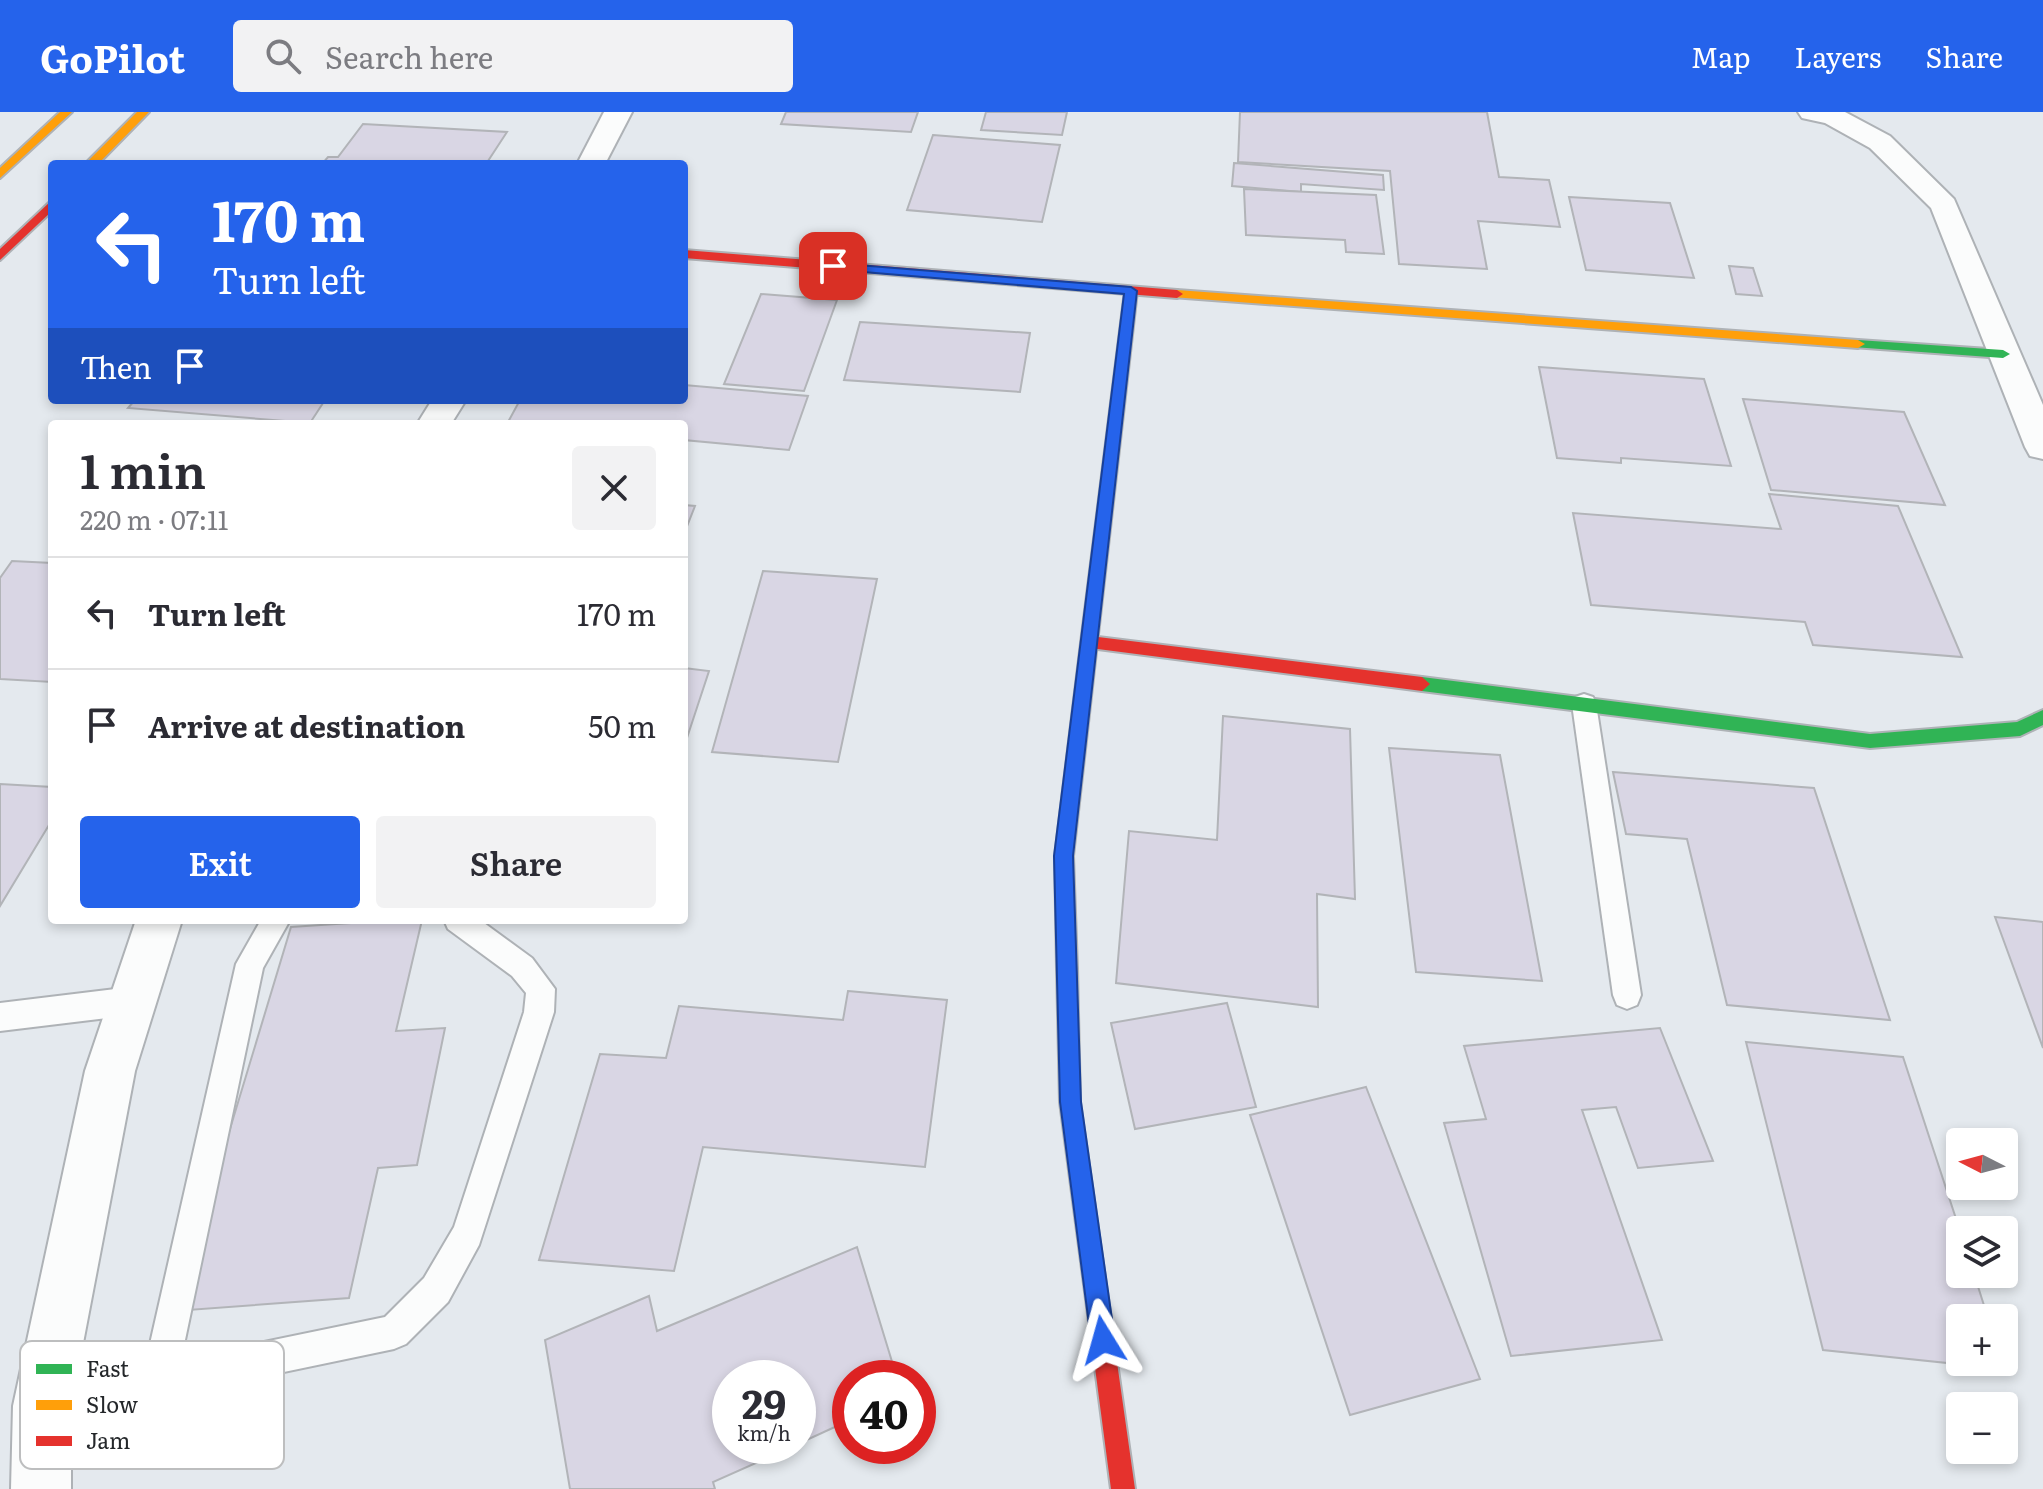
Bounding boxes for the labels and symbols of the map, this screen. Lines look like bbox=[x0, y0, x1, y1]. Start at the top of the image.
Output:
pin bbox=[799, 232, 867, 300]
north arrow bbox=[1946, 1128, 2018, 1200]
position arrow bbox=[1061, 1298, 1145, 1382]
legend bbox=[20, 1341, 284, 1469]
text: Fast bbox=[86, 1351, 129, 1384]
speed limit sign: 40 bbox=[832, 1360, 936, 1464]
text: Slow bbox=[86, 1387, 138, 1420]
text: Jam bbox=[86, 1423, 130, 1456]

